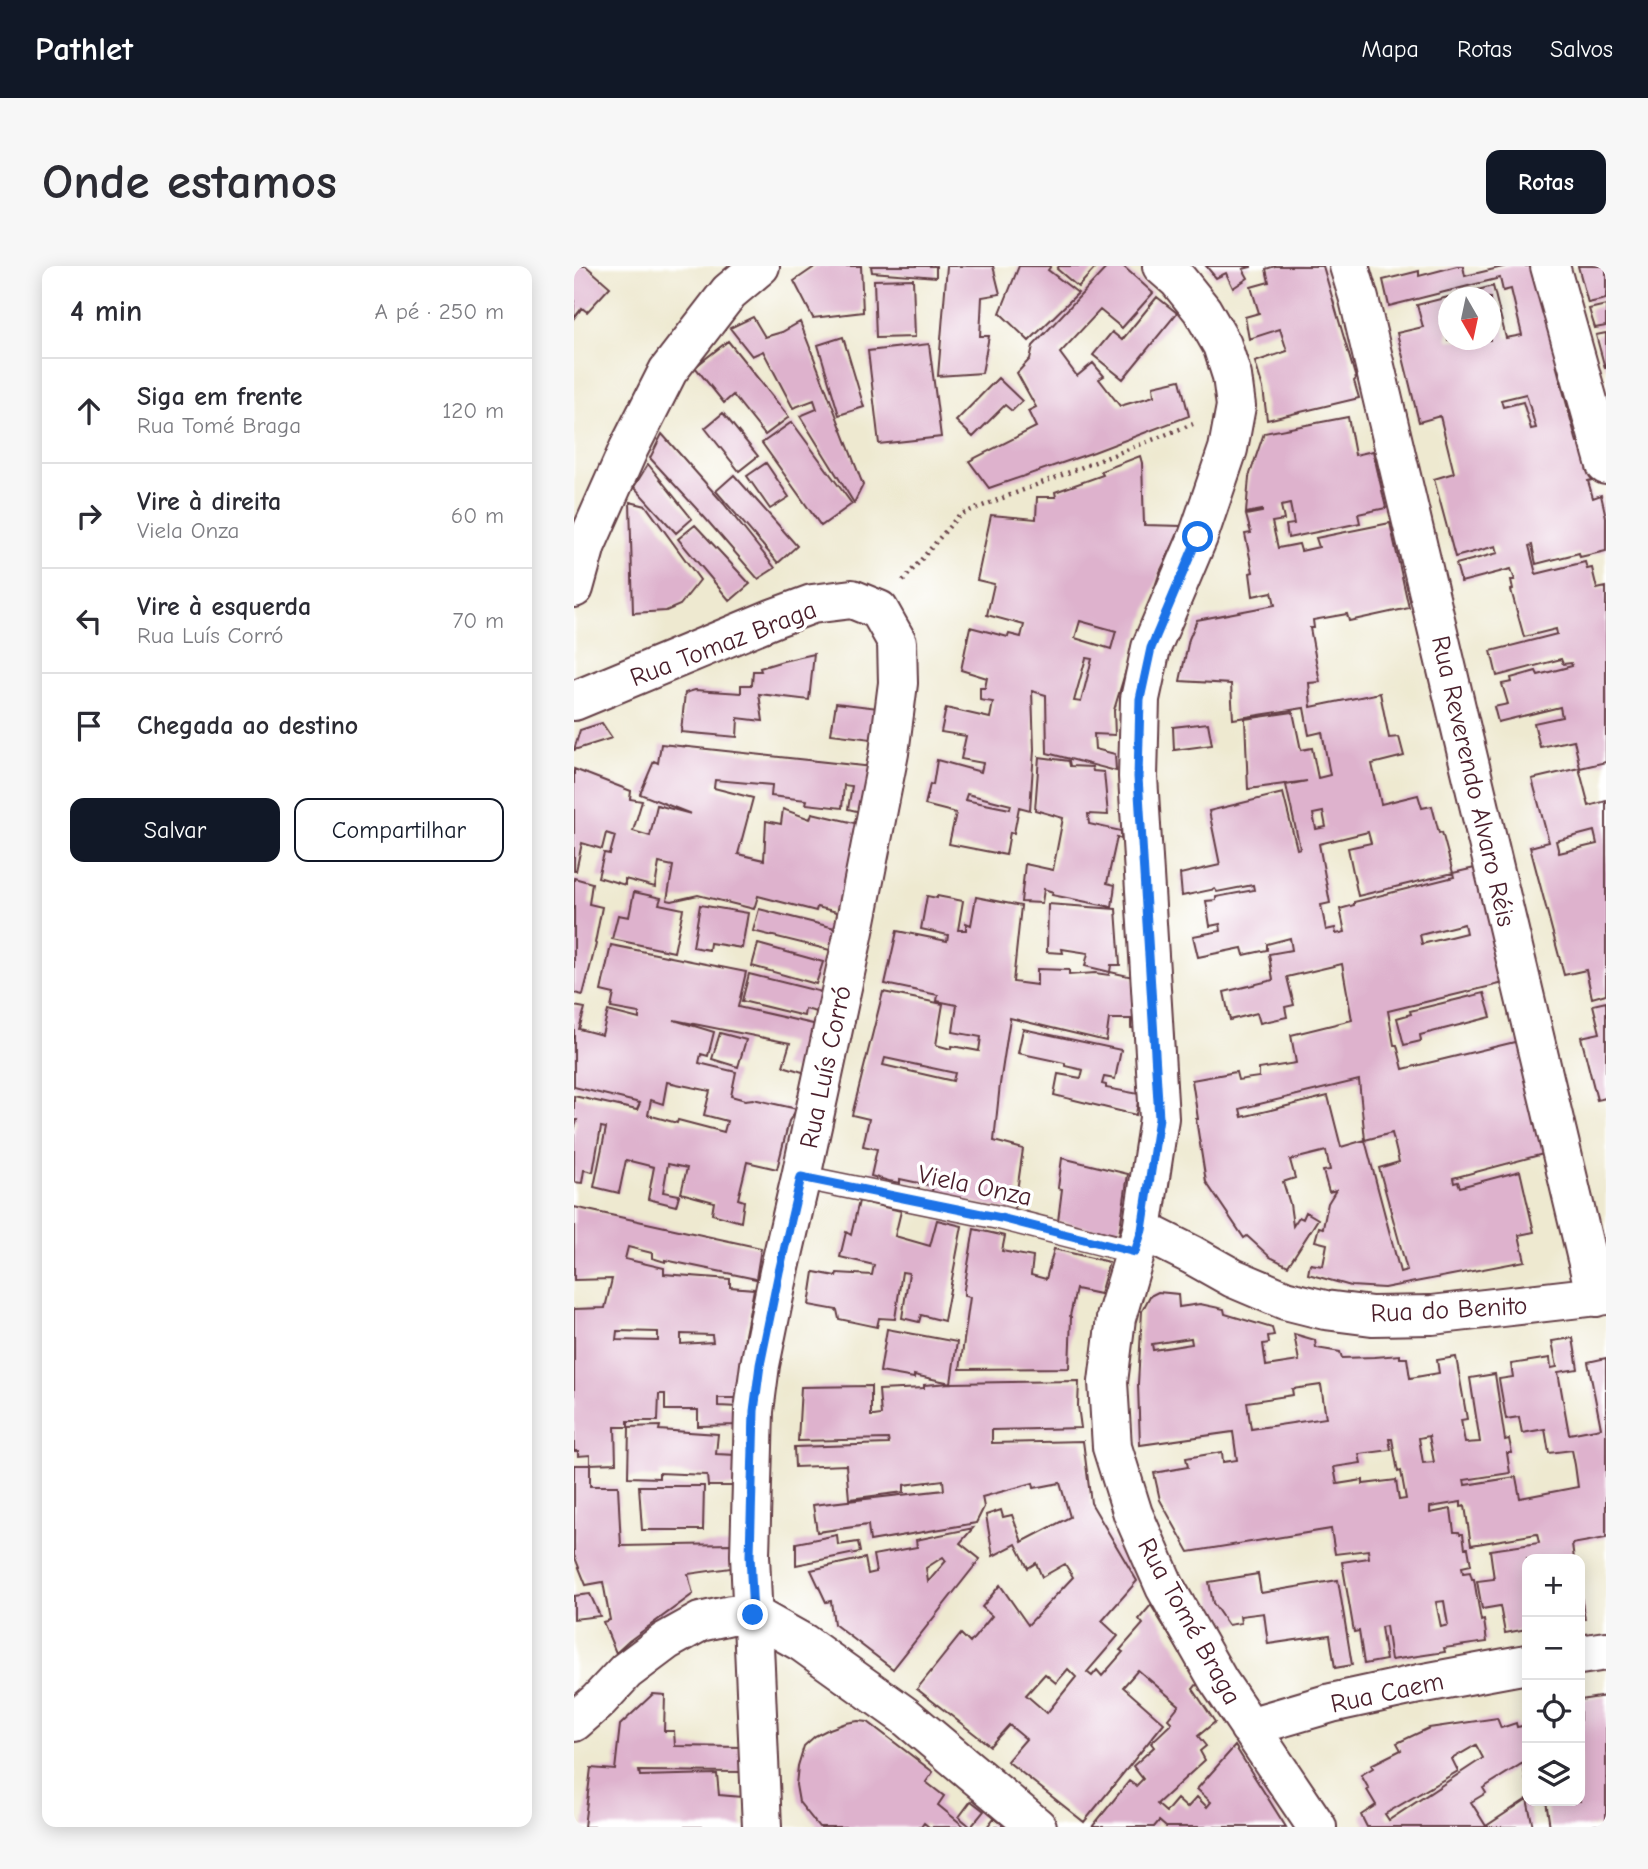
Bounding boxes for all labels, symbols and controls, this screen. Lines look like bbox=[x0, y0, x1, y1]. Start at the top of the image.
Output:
text: Pathlet bbox=[35, 30, 133, 68]
text: Mapa bbox=[1361, 35, 1419, 63]
text: Rotas bbox=[1457, 35, 1512, 63]
text: Salvos bbox=[1550, 35, 1613, 63]
button: Rotas bbox=[1486, 150, 1606, 214]
text: Onde estamos bbox=[42, 154, 337, 210]
north arrow bbox=[1438, 287, 1501, 350]
text: 4 min bbox=[70, 294, 142, 329]
text: A pé · 250 m bbox=[375, 298, 504, 325]
text: Siga em frente bbox=[137, 382, 303, 412]
icon: ahead bbox=[70, 392, 108, 430]
text: 120 m bbox=[442, 397, 504, 424]
text: Rua Tomé Braga bbox=[137, 412, 301, 439]
text: Vire à direita bbox=[137, 487, 281, 517]
icon: right bbox=[70, 497, 108, 535]
text: 60 m bbox=[451, 502, 504, 529]
text: Viela Onza bbox=[137, 517, 240, 544]
route start bbox=[1182, 521, 1213, 552]
text: Vire à esquerda bbox=[137, 592, 311, 622]
street label: Rua Tomaz Braga bbox=[626, 595, 821, 693]
icon: left bbox=[70, 602, 108, 640]
text: 70 m bbox=[452, 607, 504, 634]
text: Rua Luís Corró bbox=[137, 622, 284, 649]
street label: Rua Reverendo Alvaro Réis bbox=[1425, 633, 1521, 930]
icon: arrive bbox=[70, 707, 108, 745]
text: Chegada ao destino bbox=[137, 711, 358, 741]
button: Salvar bbox=[70, 798, 280, 862]
button: Compartilhar bbox=[294, 798, 504, 862]
street label: Rua Luís Corró bbox=[794, 983, 858, 1151]
street label: Viela Onza bbox=[915, 1159, 1035, 1213]
street label: Rua do Benito bbox=[1370, 1291, 1528, 1329]
street label: Rua Tomé Braga bbox=[1131, 1533, 1247, 1710]
map controls bbox=[1522, 1554, 1585, 1806]
button: + bbox=[1522, 1554, 1585, 1617]
route end bbox=[737, 1599, 768, 1630]
button: − bbox=[1522, 1617, 1585, 1680]
street label: Rua Caem bbox=[1328, 1666, 1446, 1720]
button: locate bbox=[1522, 1680, 1585, 1743]
button: layers bbox=[1522, 1743, 1585, 1806]

